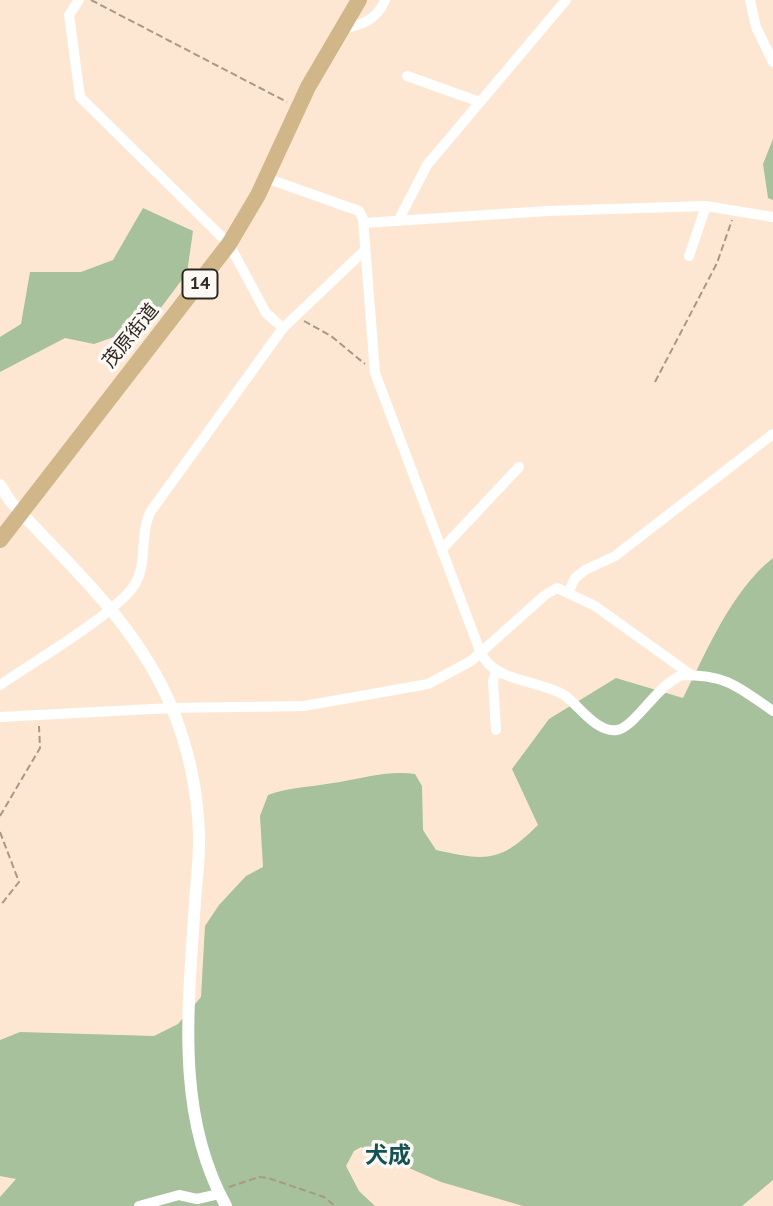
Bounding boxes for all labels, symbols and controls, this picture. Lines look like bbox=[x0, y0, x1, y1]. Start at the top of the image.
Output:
road number: 14 bbox=[182, 270, 218, 298]
street label: 茂原街道 bbox=[98, 299, 164, 373]
district label: 犬成 bbox=[365, 1142, 411, 1170]

